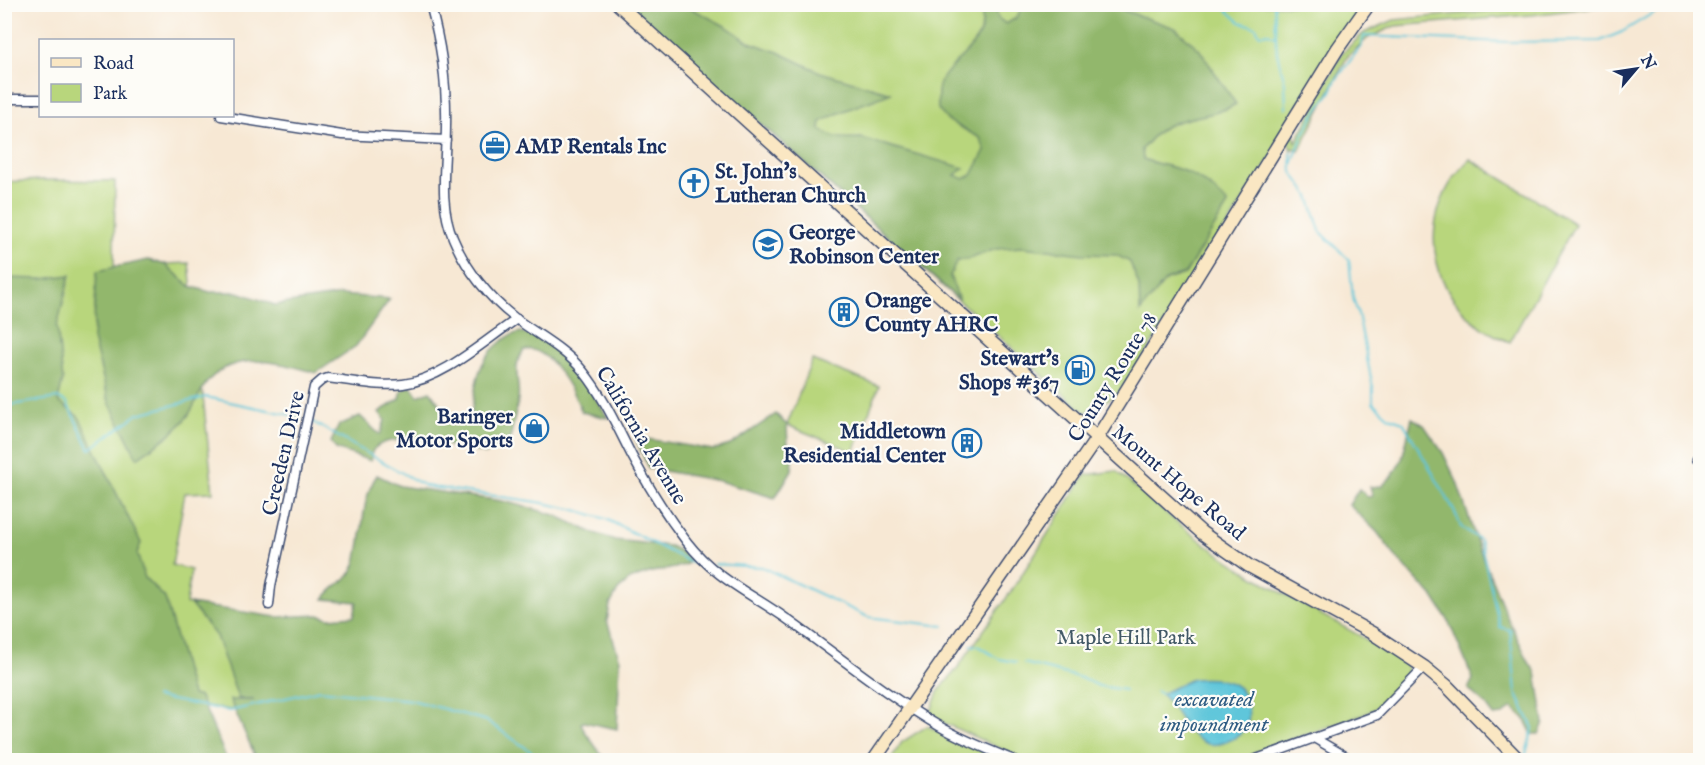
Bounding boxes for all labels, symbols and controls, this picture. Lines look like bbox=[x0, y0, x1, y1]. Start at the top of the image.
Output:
legend bbox=[39, 39, 234, 117]
north arrow bbox=[1606, 39, 1666, 99]
text: N bbox=[1635, 51, 1660, 74]
text: Road bbox=[93, 53, 134, 76]
text: Park bbox=[93, 83, 128, 106]
office icon: AMP Rentals Inc bbox=[479, 130, 511, 162]
place label: AMP Rentals Inc bbox=[515, 134, 667, 161]
place label: St. John's Lutheran Church bbox=[715, 159, 867, 210]
church icon: St. John's Lutheran Church bbox=[678, 167, 710, 199]
place label: George Robinson Center bbox=[789, 220, 939, 271]
school or university icon: George Robinson Center bbox=[752, 228, 784, 260]
place label: Orange County AHRC bbox=[865, 288, 998, 339]
building icon: Orange County AHRC bbox=[828, 296, 860, 328]
street label: County Route 78 bbox=[1063, 308, 1164, 448]
place label: Stewart's Shops #367 bbox=[959, 346, 1059, 397]
fuel station icon: Stewart's Shops #367 bbox=[1064, 354, 1096, 386]
street label: California Avenue bbox=[589, 362, 693, 510]
street label: Creeden Drive bbox=[257, 388, 312, 518]
place label: Baringer Motor Sports bbox=[396, 404, 513, 455]
shop icon: Baringer Motor Sports bbox=[518, 412, 550, 444]
place label: Middletown Residential Center bbox=[783, 419, 946, 470]
street label: Mount Hope Road bbox=[1106, 419, 1251, 548]
building icon: Middletown Residential Center bbox=[951, 427, 983, 459]
park label: Maple Hill Park bbox=[1056, 625, 1197, 652]
water label: excavated impoundment bbox=[1160, 686, 1269, 739]

